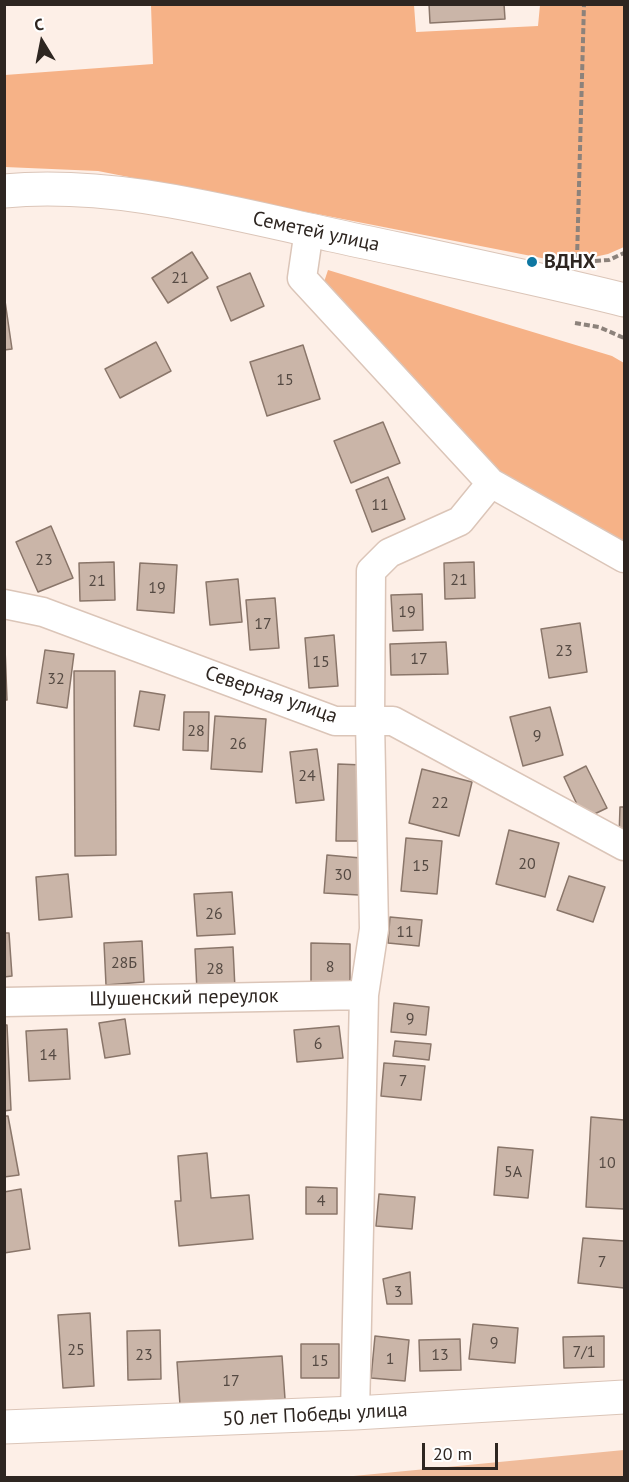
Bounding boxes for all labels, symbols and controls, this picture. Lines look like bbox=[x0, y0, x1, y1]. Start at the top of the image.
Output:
north arrow bbox=[12, 12, 72, 72]
text: С bbox=[33, 14, 45, 35]
street label: Семетей улица bbox=[250, 207, 382, 257]
place label: ВДНХ bbox=[544, 250, 595, 274]
marker: ВДНХ bbox=[525, 255, 539, 269]
house number: 21 bbox=[171, 268, 189, 288]
house number: 15 bbox=[276, 370, 294, 390]
house number: 11 bbox=[371, 495, 389, 515]
house number: 23 bbox=[35, 550, 53, 570]
house number: 21 bbox=[450, 570, 468, 590]
house number: 21 bbox=[88, 571, 106, 591]
house number: 19 bbox=[148, 578, 166, 598]
house number: 19 bbox=[398, 602, 416, 622]
house number: 17 bbox=[254, 614, 272, 634]
house number: 23 bbox=[555, 641, 573, 661]
house number: 17 bbox=[410, 649, 428, 669]
house number: 15 bbox=[312, 652, 330, 672]
street label: Северная улица bbox=[202, 661, 340, 729]
house number: 32 bbox=[47, 669, 65, 689]
house number: 28 bbox=[187, 721, 205, 741]
house number: 9 bbox=[533, 726, 541, 746]
house number: 26 bbox=[229, 734, 247, 754]
house number: 24 bbox=[298, 766, 316, 786]
house number: 22 bbox=[431, 793, 449, 813]
house number: 20 bbox=[518, 854, 536, 874]
house number: 15 bbox=[412, 856, 430, 876]
house number: 30 bbox=[334, 865, 352, 885]
house number: 26 bbox=[205, 904, 223, 924]
house number: 11 bbox=[396, 922, 414, 942]
house number: 28Б bbox=[111, 953, 137, 973]
house number: 8 bbox=[326, 957, 334, 977]
house number: 28 bbox=[206, 959, 224, 979]
street label: Шушенский переулок bbox=[89, 984, 279, 1012]
house number: 9 bbox=[406, 1009, 414, 1029]
house number: 6 bbox=[314, 1034, 322, 1054]
house number: 14 bbox=[39, 1045, 57, 1065]
house number: 7 bbox=[399, 1071, 407, 1091]
house number: 10 bbox=[598, 1153, 616, 1173]
house number: 5А bbox=[504, 1162, 522, 1182]
house number: 4 bbox=[317, 1191, 325, 1211]
house number: 7 bbox=[598, 1252, 606, 1272]
house number: 3 bbox=[394, 1282, 402, 1302]
house number: 9 bbox=[490, 1333, 498, 1353]
house number: 25 bbox=[67, 1340, 85, 1360]
house number: 7/1 bbox=[572, 1342, 596, 1362]
house number: 23 bbox=[135, 1345, 153, 1365]
house number: 13 bbox=[431, 1345, 449, 1365]
house number: 1 bbox=[386, 1349, 394, 1369]
house number: 15 bbox=[311, 1351, 329, 1371]
house number: 17 bbox=[222, 1371, 240, 1391]
street label: 50 лет Победы улица bbox=[222, 1398, 408, 1432]
scale bar bbox=[425, 1431, 502, 1469]
text: 20 m bbox=[433, 1442, 472, 1465]

